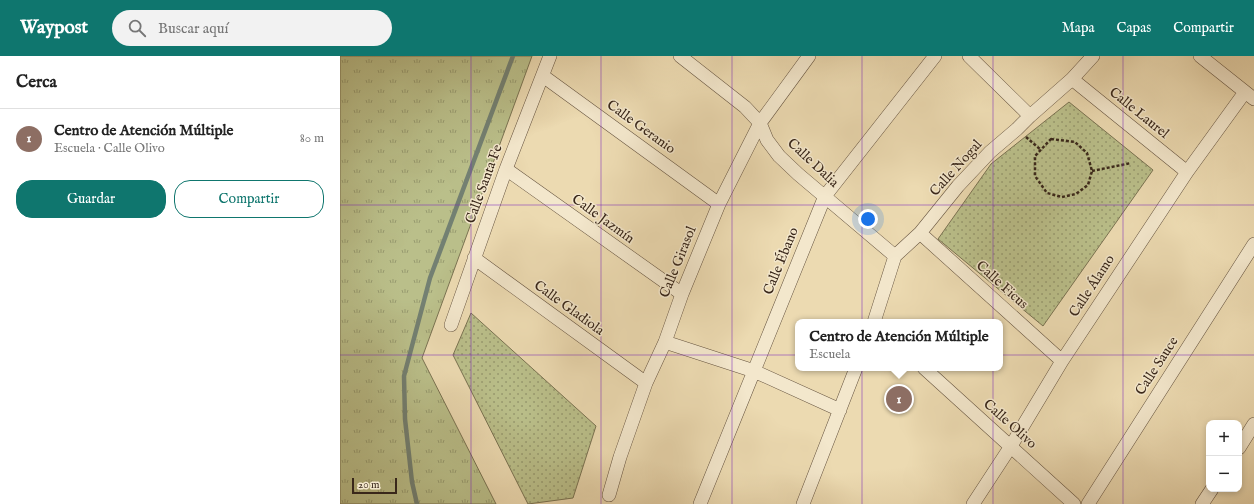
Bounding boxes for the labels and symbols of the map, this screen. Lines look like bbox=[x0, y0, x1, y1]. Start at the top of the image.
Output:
street label: Calle Laurel bbox=[1105, 83, 1173, 143]
street label: Calle Geranio bbox=[603, 96, 679, 158]
street label: Calle Dalia bbox=[783, 135, 843, 192]
street label: Calle Nogal bbox=[926, 136, 986, 200]
street label: Calle Santa Fe bbox=[461, 141, 507, 226]
street label: Calle Jazmín bbox=[568, 190, 638, 248]
your location bbox=[858, 209, 878, 229]
street label: Calle Girasol bbox=[656, 224, 701, 300]
street label: Calle Ébano bbox=[758, 224, 803, 297]
street label: Calle Álamo bbox=[1064, 250, 1119, 321]
street label: Calle Ficus bbox=[972, 257, 1032, 313]
street label: Calle Gladiola bbox=[530, 276, 608, 340]
street label: Calle Sauce bbox=[1131, 333, 1183, 399]
pin: 1 bbox=[886, 384, 912, 414]
street label: Calle Olivo bbox=[980, 395, 1041, 453]
scale bar bbox=[352, 476, 397, 495]

